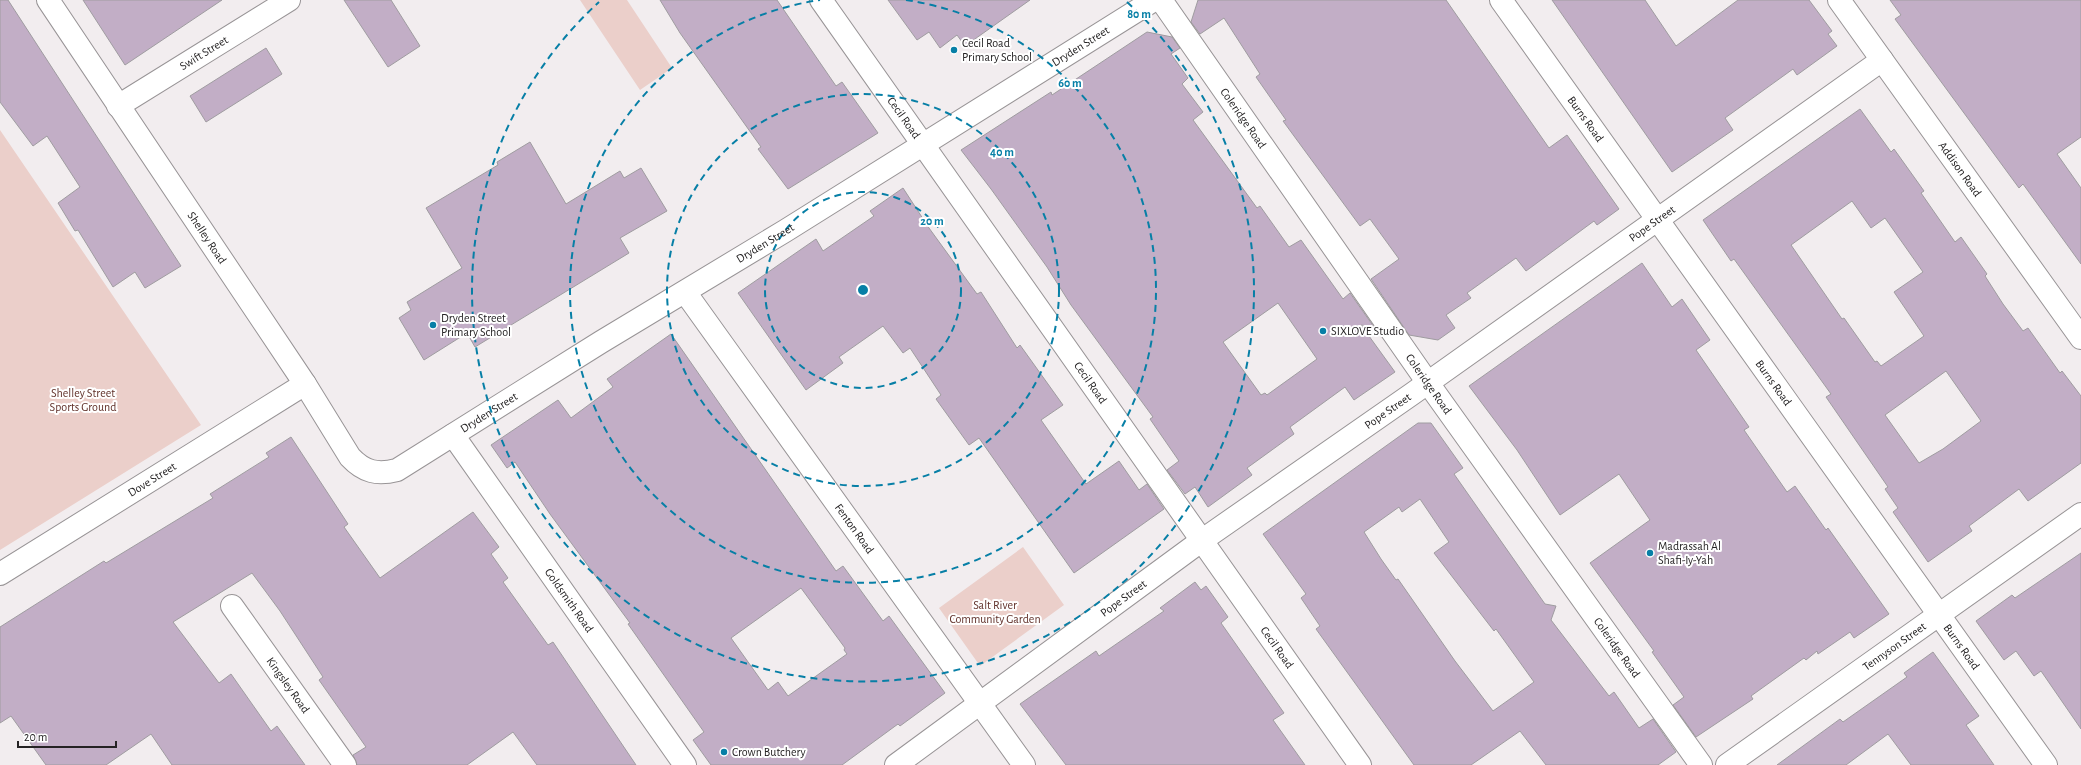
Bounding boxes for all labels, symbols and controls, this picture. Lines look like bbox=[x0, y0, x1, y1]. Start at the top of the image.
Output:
text: 80 m bbox=[1127, 8, 1151, 20]
street label: Dryden Street bbox=[1050, 24, 1111, 68]
street label: Swift Street bbox=[178, 33, 230, 72]
place label: Cecil Road Primary School bbox=[962, 37, 1032, 64]
marker: Cecil Road Primary School bbox=[949, 45, 959, 55]
text: 60 m bbox=[1058, 77, 1082, 89]
street label: Coleridge Road bbox=[1218, 86, 1269, 151]
street label: Burns Road bbox=[1565, 94, 1606, 144]
street label: Cecil Road bbox=[885, 95, 923, 141]
street label: Addison Road bbox=[1936, 139, 1984, 199]
text: 40 m bbox=[990, 146, 1014, 158]
street label: Pope Street bbox=[1627, 203, 1677, 244]
street label: Shelley Road bbox=[185, 209, 229, 266]
text: 20 m bbox=[920, 215, 944, 227]
street label: Dryden Street bbox=[734, 221, 796, 265]
centre of rings bbox=[856, 283, 870, 297]
place label: Dryden Street Primary School bbox=[441, 312, 511, 339]
marker: Dryden Street Primary School bbox=[428, 320, 438, 330]
place label: SIXLOVE Studio bbox=[1331, 325, 1404, 337]
marker: SIXLOVE Studio bbox=[1318, 326, 1328, 336]
street label: Coleridge Road bbox=[1403, 351, 1454, 416]
street label: Burns Road bbox=[1753, 358, 1794, 408]
street label: Cecil Road bbox=[1072, 360, 1109, 406]
park label: Shelley Street Sports Ground bbox=[50, 387, 116, 413]
street label: Dryden Street bbox=[458, 390, 520, 435]
street label: Pope Street bbox=[1362, 391, 1413, 431]
street label: Dove Street bbox=[126, 460, 178, 499]
street label: Fenton Road bbox=[833, 501, 876, 556]
place label: Madrassah Al Shafi-Iy-Yah bbox=[1658, 540, 1721, 567]
marker: Madrassah Al Shafi-Iy-Yah bbox=[1645, 548, 1655, 558]
street label: Goldsmith Road bbox=[543, 566, 596, 634]
street label: Pope Street bbox=[1098, 577, 1149, 619]
park label: Salt River Community Garden bbox=[949, 599, 1041, 626]
street label: Coleridge Road bbox=[1592, 615, 1642, 680]
street label: Tennyson Street bbox=[1860, 620, 1928, 673]
street label: Burns Road bbox=[1941, 622, 1982, 672]
street label: Cecil Road bbox=[1258, 624, 1296, 670]
street label: Kingsley Road bbox=[264, 655, 312, 715]
scale bar bbox=[18, 723, 116, 749]
text: 20 m bbox=[24, 731, 47, 743]
place label: Crown Butchery bbox=[732, 746, 806, 759]
marker: Crown Butchery bbox=[719, 747, 729, 757]

